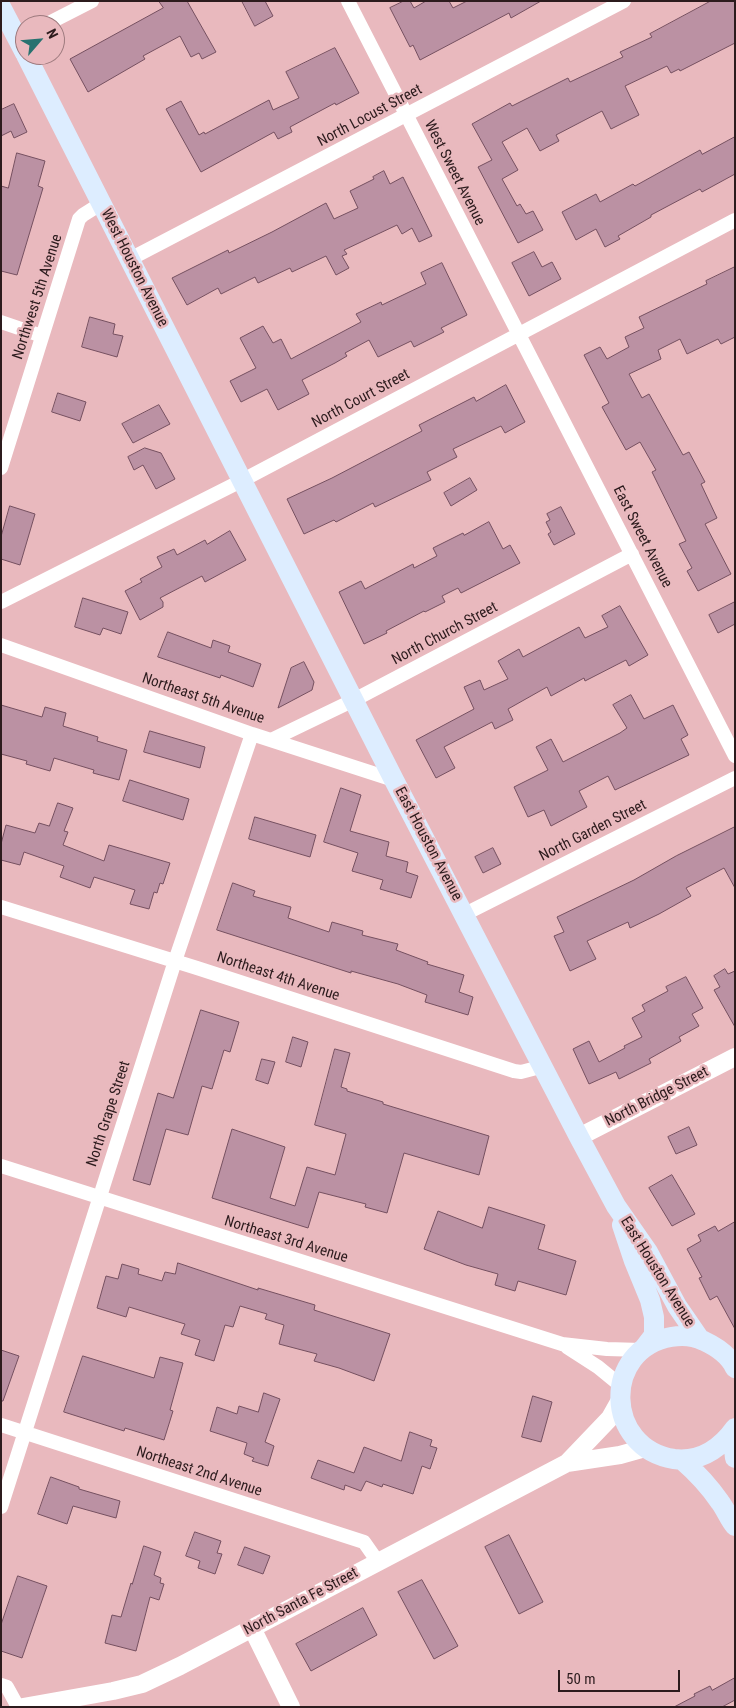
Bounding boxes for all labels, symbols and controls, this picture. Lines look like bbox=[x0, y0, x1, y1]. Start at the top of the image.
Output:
north arrow bbox=[15, 15, 65, 65]
text: N bbox=[43, 26, 62, 41]
street label: North Locust Street bbox=[315, 81, 425, 151]
street label: West Sweet Avenue bbox=[420, 117, 488, 229]
street label: West Houston Avenue bbox=[97, 206, 171, 330]
street label: Northwest 5th Avenue bbox=[9, 232, 67, 362]
street label: North Court Street bbox=[309, 366, 413, 432]
street label: East Sweet Avenue bbox=[609, 483, 675, 591]
street label: North Church Street bbox=[389, 599, 501, 669]
street label: Northeast 5th Avenue bbox=[140, 670, 266, 728]
street label: East Houston Avenue bbox=[390, 784, 466, 904]
street label: North Garden Street bbox=[536, 796, 650, 866]
street label: Northeast 4th Avenue bbox=[214, 949, 342, 1005]
street label: North Grape Street bbox=[83, 1059, 135, 1169]
street label: North Bridge Street bbox=[602, 1063, 712, 1131]
street label: Northeast 3rd Avenue bbox=[222, 1213, 350, 1267]
street label: East Houston Avenue bbox=[616, 1214, 698, 1330]
street label: Northeast 2nd Avenue bbox=[134, 1443, 264, 1501]
street label: North Santa Fe Street bbox=[241, 1564, 361, 1640]
scale bar bbox=[561, 1660, 684, 1692]
text: 50 m bbox=[566, 1670, 596, 1688]

